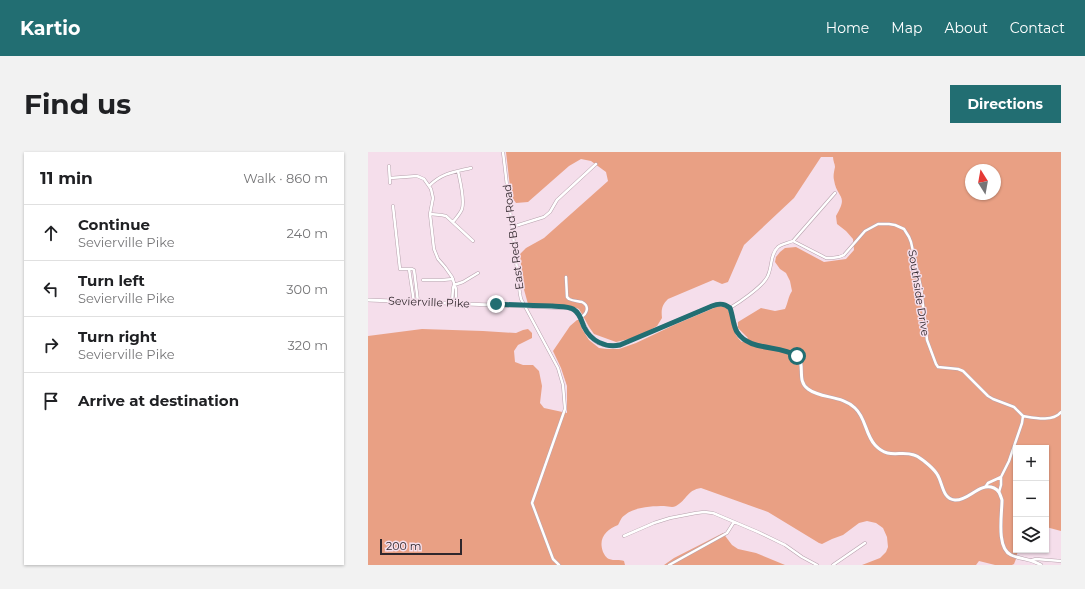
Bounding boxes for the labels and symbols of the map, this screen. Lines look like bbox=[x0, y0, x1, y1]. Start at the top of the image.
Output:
north arrow bbox=[965, 164, 1001, 200]
street label: East Red Bud Road bbox=[500, 183, 526, 291]
street label: Southside Drive bbox=[905, 249, 933, 337]
street label: Sevierville Pike bbox=[388, 294, 470, 310]
route end bbox=[487, 295, 505, 313]
route start bbox=[788, 347, 806, 365]
scale bar bbox=[380, 537, 462, 556]

